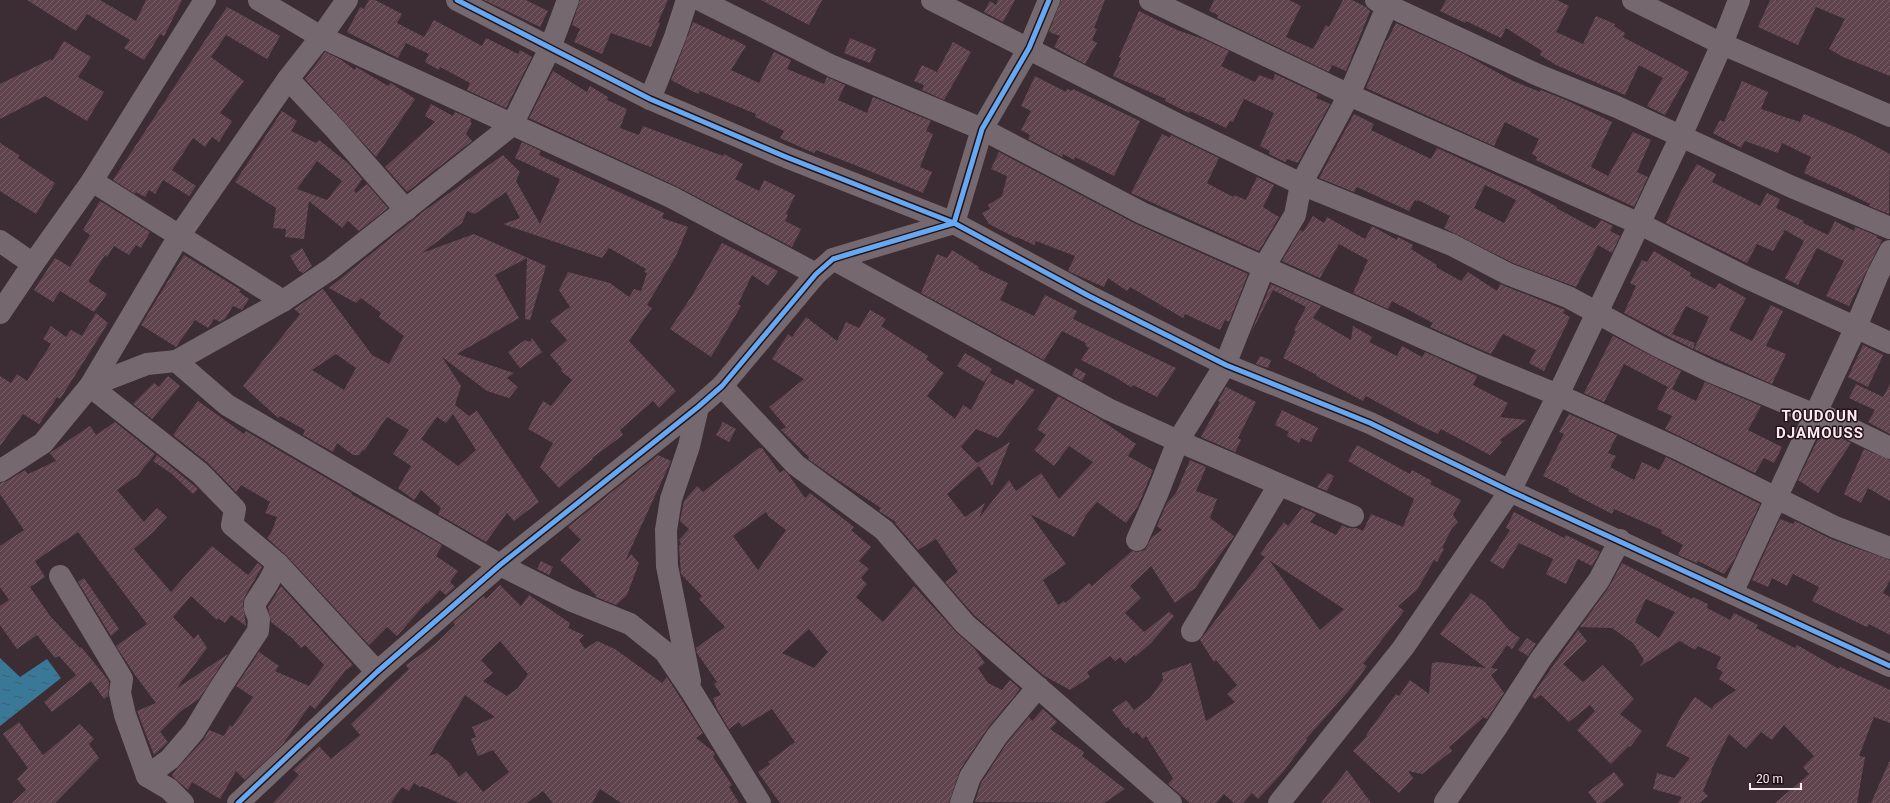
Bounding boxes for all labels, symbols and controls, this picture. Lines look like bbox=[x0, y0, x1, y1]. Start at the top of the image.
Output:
district label: TOUDOUN DJAMOUSS bbox=[1776, 407, 1864, 442]
scale bar bbox=[1750, 765, 1801, 791]
text: 20 m bbox=[1756, 772, 1783, 786]

